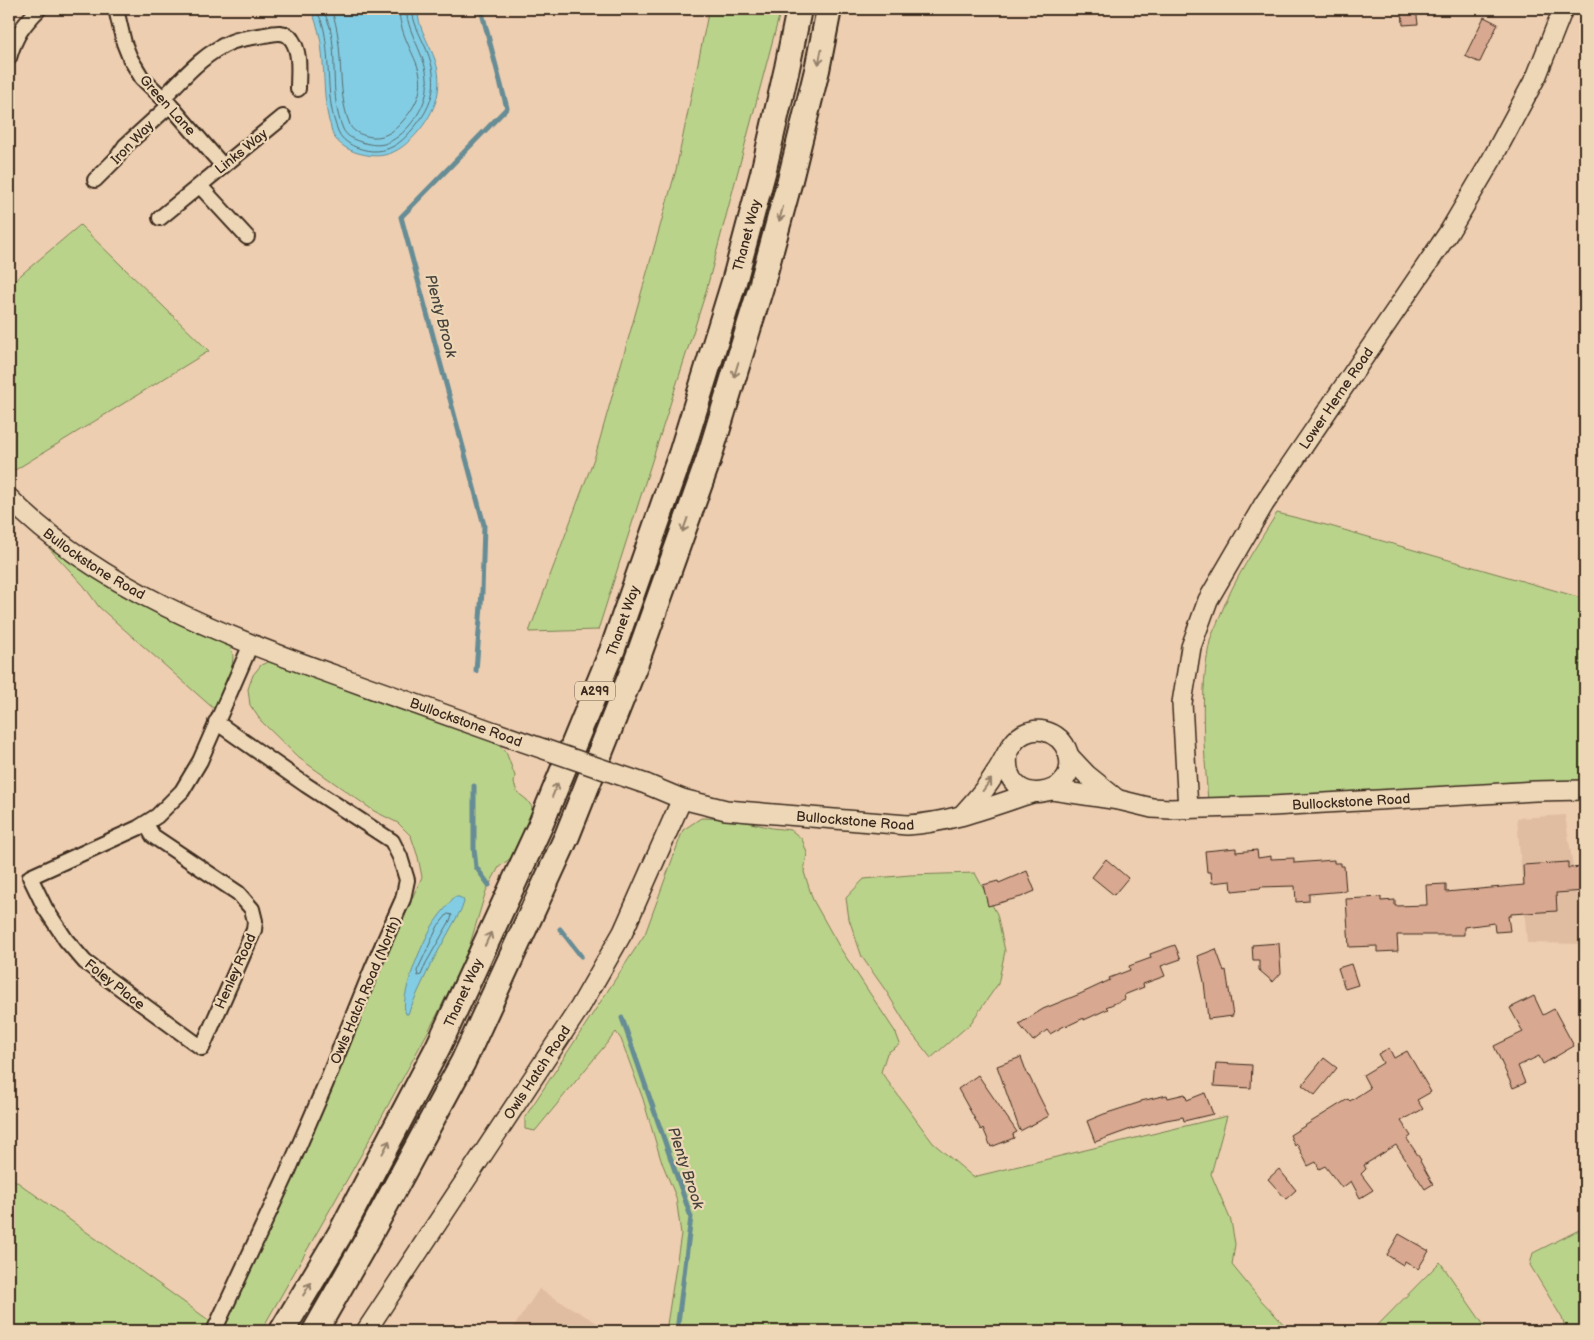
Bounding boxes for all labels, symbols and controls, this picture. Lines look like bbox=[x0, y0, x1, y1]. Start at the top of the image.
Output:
one-way arrow bbox=[814, 48, 824, 64]
street label: Green Lane bbox=[136, 72, 199, 139]
street label: Iron Way bbox=[107, 116, 158, 168]
street label: Links Way bbox=[212, 125, 271, 178]
street label: Thanet Way bbox=[729, 197, 765, 273]
one-way arrow bbox=[776, 206, 785, 222]
water label: Plenty Brook bbox=[420, 272, 461, 360]
street label: Lower Herne Road bbox=[1296, 344, 1377, 453]
one-way arrow bbox=[730, 362, 740, 378]
one-way arrow bbox=[680, 517, 689, 532]
street label: Bullockstone Road bbox=[39, 525, 148, 603]
street label: Thanet Way bbox=[603, 583, 644, 659]
road number: A299 bbox=[575, 681, 615, 700]
street label: Bullockstone Road bbox=[407, 694, 524, 751]
one-way arrow bbox=[982, 779, 993, 792]
one-way arrow bbox=[551, 783, 560, 798]
street label: Bullockstone Road bbox=[1291, 790, 1411, 814]
street label: Bullockstone Road bbox=[795, 808, 915, 834]
street label: Owls Hatch Road (North) bbox=[327, 914, 404, 1066]
street label: Henley Road bbox=[211, 931, 260, 1012]
one-way arrow bbox=[484, 931, 494, 946]
street label: Thanet Way bbox=[440, 955, 487, 1030]
street label: Foley Place bbox=[81, 956, 148, 1013]
street label: Owls Hatch Road bbox=[500, 1023, 574, 1123]
water label: Plenty Brook bbox=[663, 1125, 708, 1212]
one-way arrow bbox=[381, 1140, 391, 1155]
one-way arrow bbox=[303, 1283, 313, 1297]

